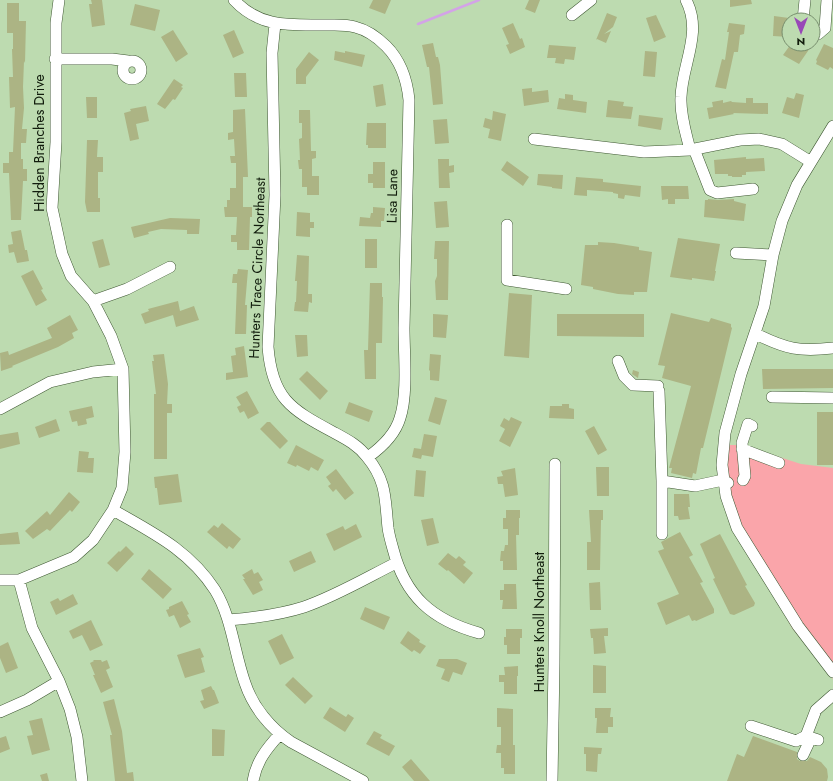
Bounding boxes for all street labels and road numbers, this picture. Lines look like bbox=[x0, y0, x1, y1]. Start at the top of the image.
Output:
street label: Hidden Branches Drive bbox=[29, 74, 49, 212]
street label: Lisa Lane bbox=[382, 169, 402, 223]
street label: Hunters Trace Circle Northeast bbox=[244, 177, 270, 359]
street label: Hunters Knoll Northeast bbox=[529, 551, 549, 692]

